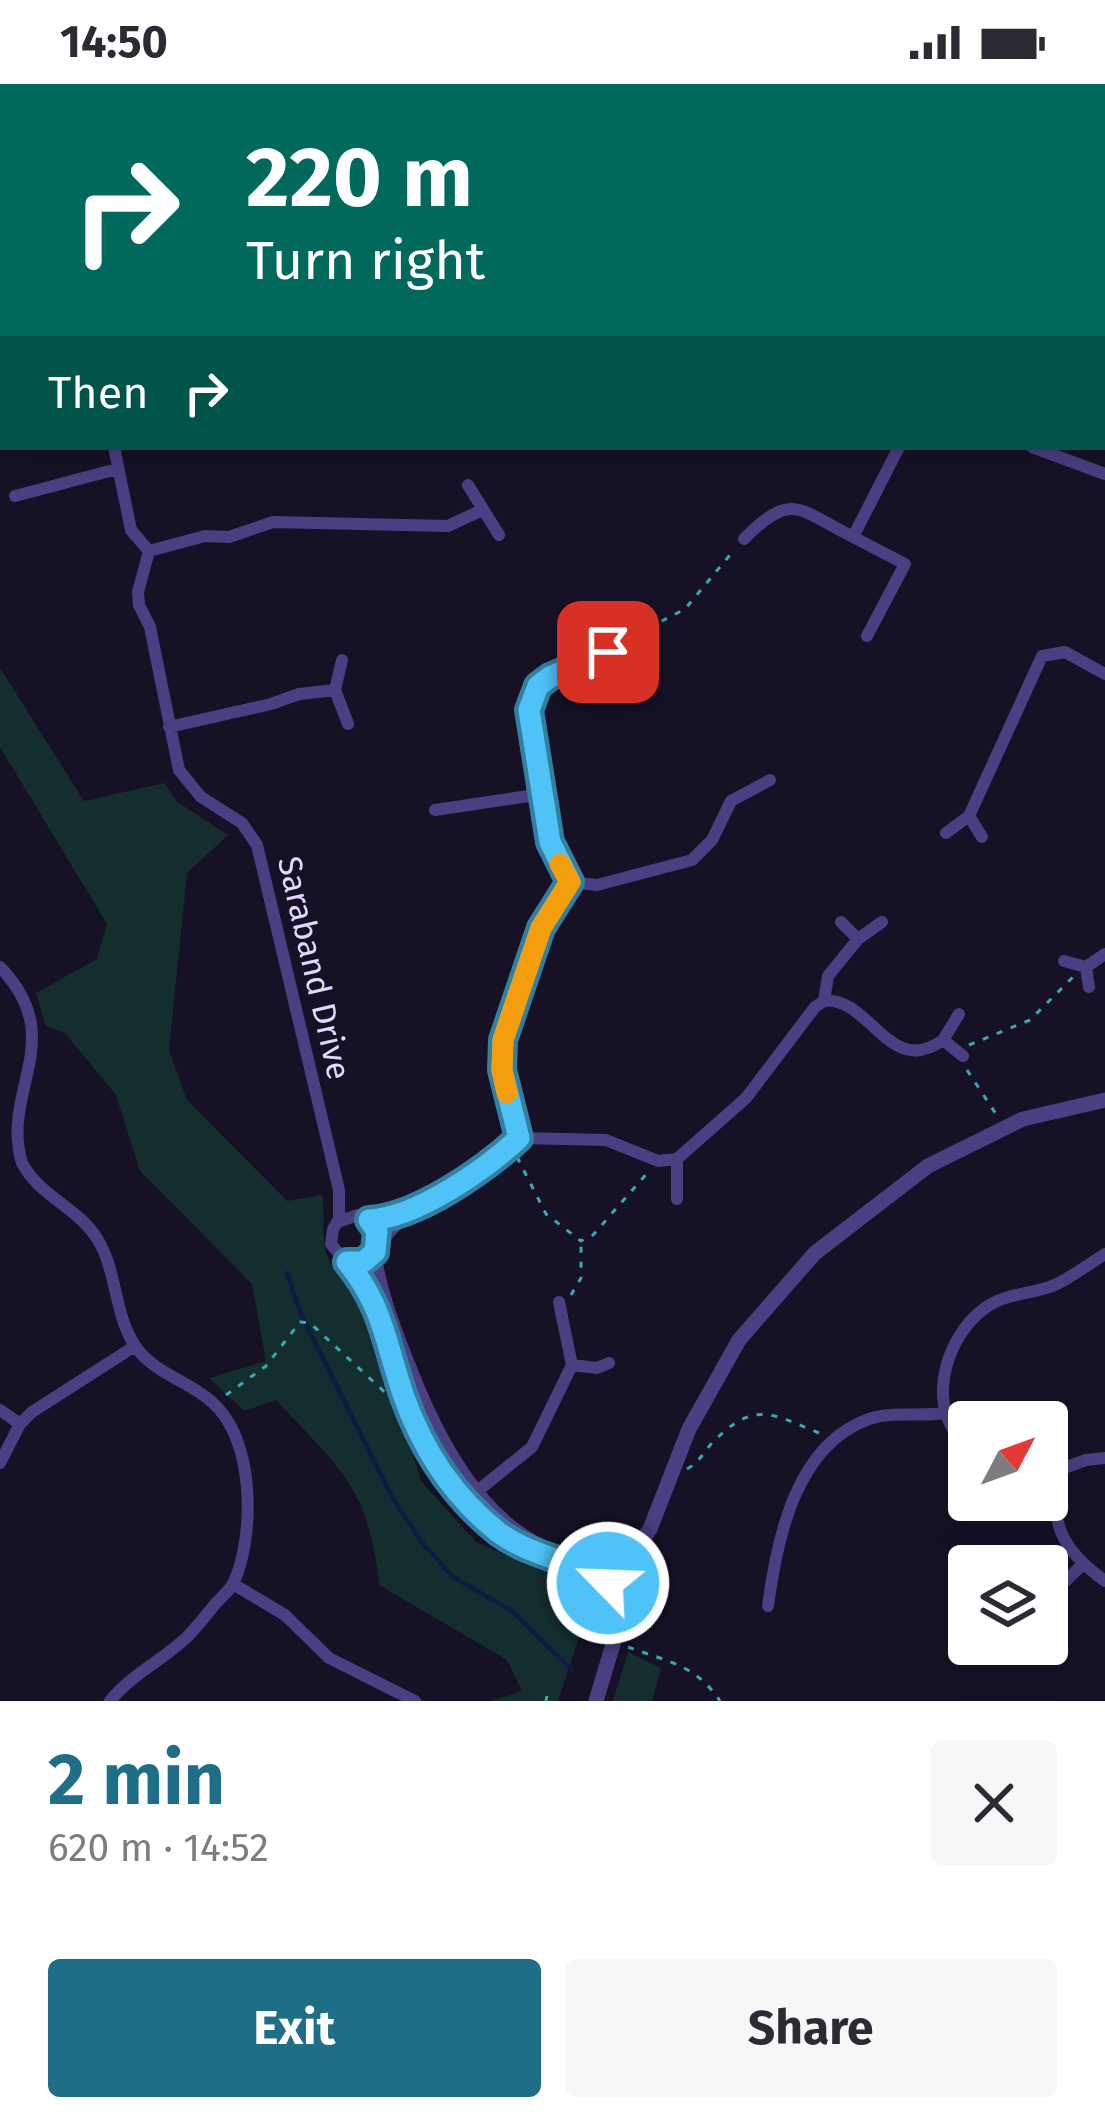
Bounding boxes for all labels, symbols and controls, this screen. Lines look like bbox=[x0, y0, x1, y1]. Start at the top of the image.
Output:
text: 14:50 bbox=[60, 15, 168, 69]
text: 220 m bbox=[246, 127, 473, 228]
icon: right bbox=[48, 132, 204, 288]
text: Turn right bbox=[246, 229, 485, 293]
icon: right bbox=[173, 360, 239, 426]
text: Then bbox=[48, 366, 149, 420]
pin bbox=[557, 601, 659, 703]
icon: arrive bbox=[575, 619, 641, 685]
street label: Saraband Drive bbox=[269, 852, 359, 1084]
north arrow bbox=[948, 1401, 1068, 1521]
map controls bbox=[948, 1401, 1068, 1665]
position arrow bbox=[545, 1520, 671, 1646]
button: layers bbox=[948, 1545, 1068, 1665]
text: 2 min bbox=[48, 1737, 225, 1823]
button: close bbox=[931, 1740, 1057, 1866]
text: 620 m · 14:52 bbox=[48, 1825, 269, 1871]
button: Exit bbox=[48, 1959, 541, 2097]
button: Share bbox=[565, 1959, 1057, 2097]

